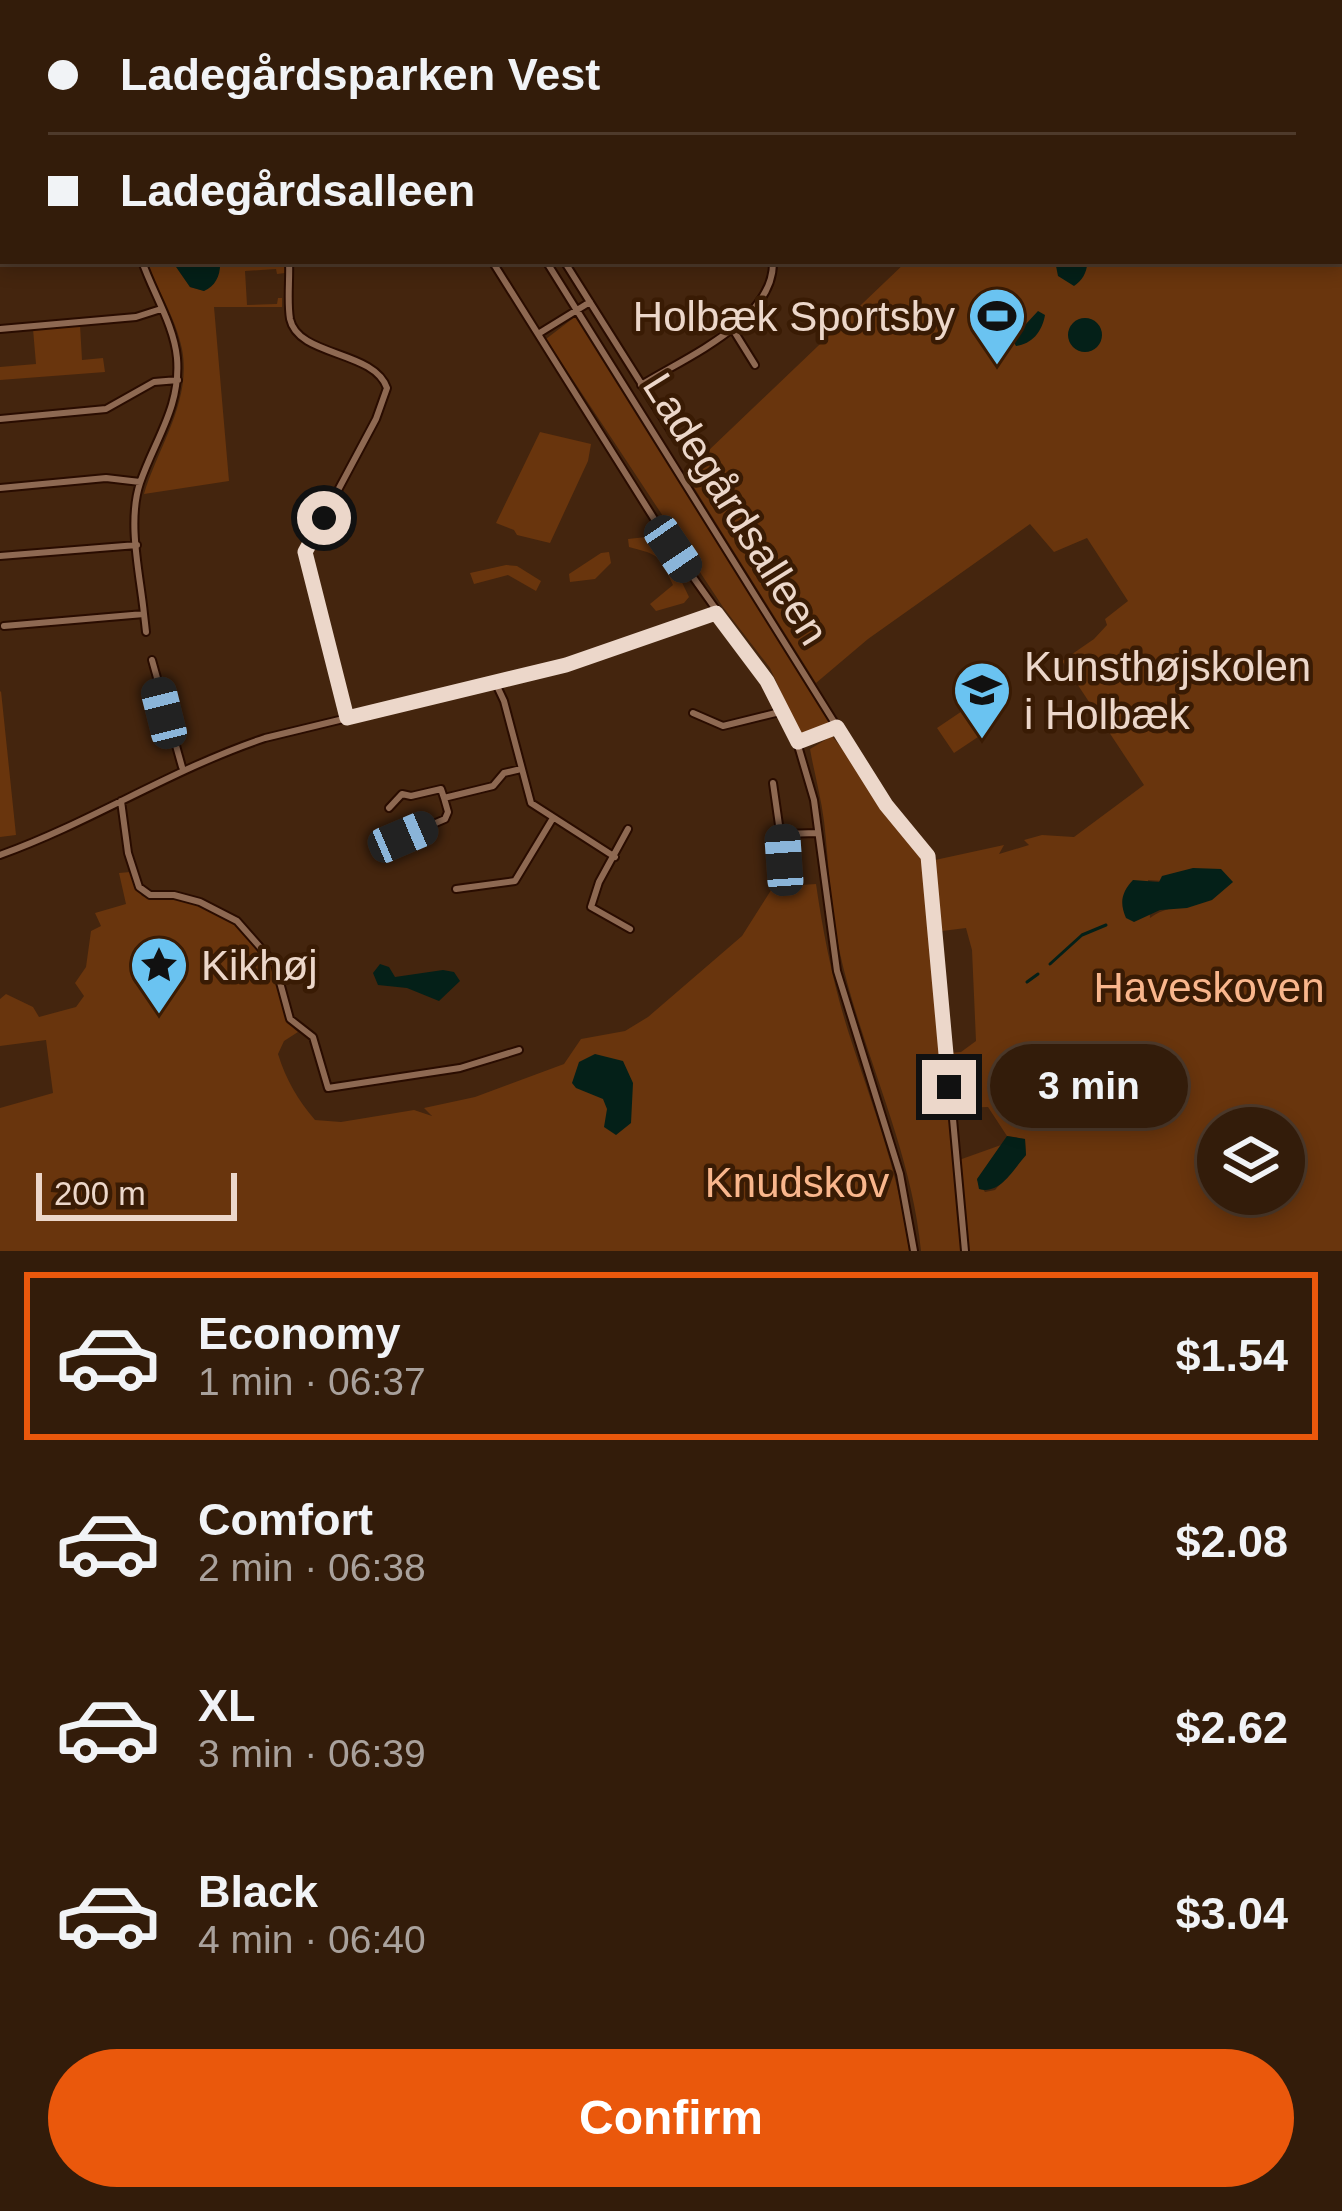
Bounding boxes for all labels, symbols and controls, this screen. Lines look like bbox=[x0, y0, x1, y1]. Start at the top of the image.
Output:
text: Ladegårdsparken Vest bbox=[120, 49, 600, 100]
text: Ladegårdsalleen bbox=[120, 165, 475, 216]
sports icon: Holbæk Sportsby bbox=[966, 285, 1028, 367]
place label: Holbæk Sportsby bbox=[633, 293, 955, 340]
street label: Ladegårdsalleen bbox=[634, 365, 838, 653]
route start bbox=[297, 491, 351, 545]
car bbox=[638, 509, 708, 589]
place label: Kunsthøjskolen i Holbæk bbox=[1024, 643, 1311, 738]
school or university icon: Kunsthøjskolen i Holbæk bbox=[951, 659, 1013, 741]
car bbox=[138, 674, 190, 752]
car bbox=[363, 806, 443, 868]
car bbox=[764, 823, 804, 897]
place icon: Kikhøj bbox=[128, 934, 190, 1016]
place label: Kikhøj bbox=[201, 942, 318, 989]
park label: Haveskoven bbox=[1093, 964, 1325, 1011]
callout: 3 min bbox=[991, 1045, 1189, 1129]
route end bbox=[922, 1060, 976, 1114]
text: 3 min bbox=[1038, 1064, 1140, 1107]
map controls bbox=[1197, 1107, 1305, 1215]
button: layers bbox=[1197, 1107, 1305, 1215]
park label: Knudskov bbox=[705, 1159, 889, 1206]
scale bar bbox=[36, 1167, 237, 1220]
text: 200 m bbox=[54, 1175, 146, 1212]
icon: car bbox=[54, 1302, 162, 1410]
text: Economy bbox=[198, 1308, 401, 1359]
text: $1.54 bbox=[1175, 1330, 1288, 1381]
text: 1 min · 06:37 bbox=[198, 1360, 426, 1403]
icon: car bbox=[54, 1488, 162, 1596]
text: Comfort bbox=[198, 1494, 373, 1545]
text: $2.08 bbox=[1175, 1516, 1288, 1567]
text: 2 min · 06:38 bbox=[198, 1546, 426, 1589]
icon: car bbox=[54, 1674, 162, 1782]
text: XL bbox=[198, 1680, 256, 1731]
text: $2.62 bbox=[1175, 1702, 1288, 1753]
text: 3 min · 06:39 bbox=[198, 1732, 426, 1775]
icon: car bbox=[54, 1860, 162, 1968]
text: Black bbox=[198, 1866, 318, 1917]
text: $3.04 bbox=[1175, 1888, 1288, 1939]
text: 4 min · 06:40 bbox=[198, 1918, 426, 1961]
button: Confirm bbox=[48, 2049, 1294, 2187]

